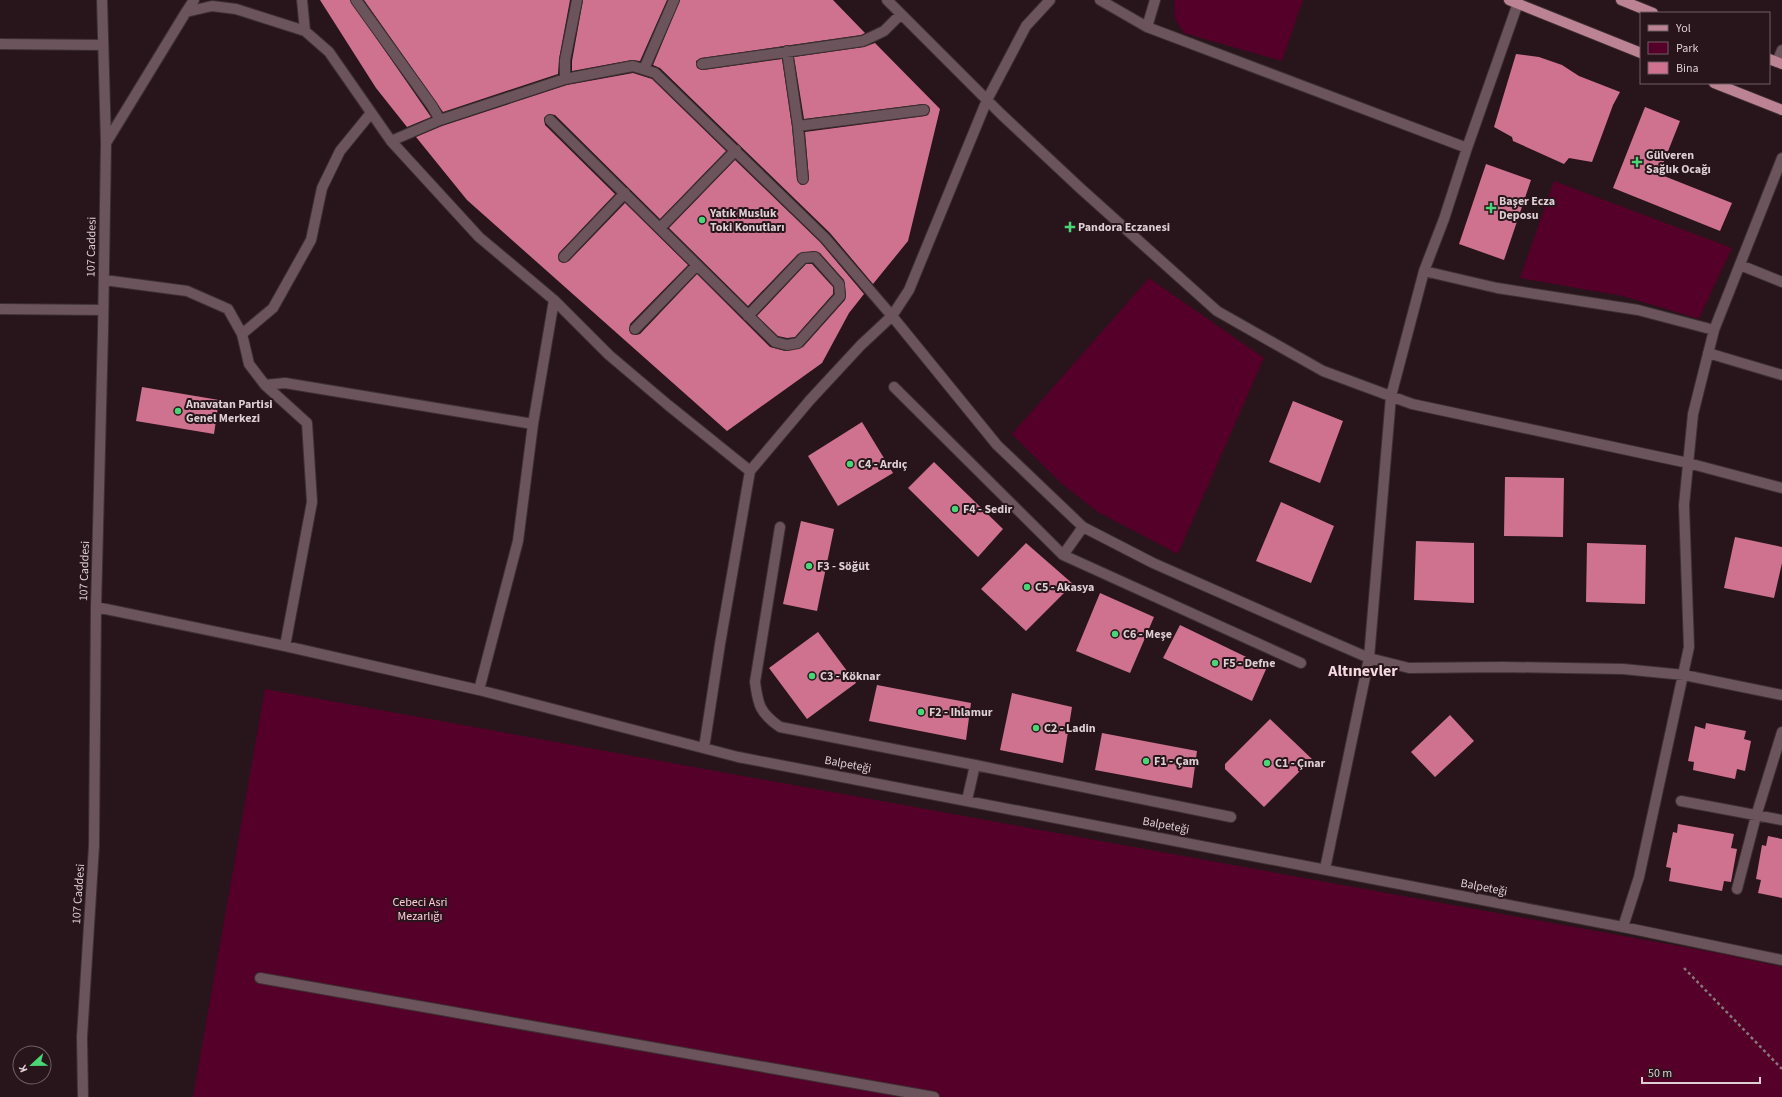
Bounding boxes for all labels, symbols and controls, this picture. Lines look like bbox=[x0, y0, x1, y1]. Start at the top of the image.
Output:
legend bbox=[1640, 12, 1770, 84]
text: Yol bbox=[1675, 20, 1691, 37]
text: Park bbox=[1676, 40, 1698, 57]
text: Bina bbox=[1676, 60, 1699, 77]
place label: Gülveren Sağlık Ocağı bbox=[1646, 147, 1711, 178]
marker: Gülveren Sağlık Ocağı bbox=[1631, 156, 1643, 168]
place label: Başer Ecza Deposu bbox=[1499, 193, 1555, 224]
marker: Başer Ecza Deposu bbox=[1486, 203, 1496, 213]
place label: Yatık Musluk Toki Konutları bbox=[709, 205, 785, 236]
marker: Yatık Musluk Toki Konutları bbox=[697, 215, 707, 225]
street label: 107 Caddesi bbox=[82, 217, 101, 277]
place label: Pandora Eczanesi bbox=[1078, 219, 1170, 236]
marker: Pandora Eczanesi bbox=[1065, 222, 1075, 232]
place label: Anavatan Partisi Genel Merkezi bbox=[185, 396, 273, 427]
marker: Anavatan Partisi Genel Merkezi bbox=[173, 406, 183, 416]
place label: C4 - Ardıç bbox=[858, 456, 908, 473]
marker: C4 - Ardıç bbox=[845, 459, 855, 469]
place label: F4 - Sedir bbox=[963, 501, 1012, 518]
marker: F4 - Sedir bbox=[950, 504, 960, 514]
street label: 107 Caddesi bbox=[75, 540, 94, 602]
place label: F3 - Söğüt bbox=[817, 558, 870, 575]
marker: F3 - Söğüt bbox=[804, 561, 814, 571]
place label: C5 - Akasya bbox=[1035, 579, 1094, 596]
marker: C5 - Akasya bbox=[1022, 582, 1032, 592]
place label: C6 - Meşe bbox=[1123, 626, 1172, 643]
marker: C6 - Meşe bbox=[1110, 629, 1120, 639]
place label: F5 - Defne bbox=[1223, 655, 1275, 672]
marker: F5 - Defne bbox=[1210, 658, 1220, 668]
district label: Altınevler bbox=[1327, 660, 1398, 682]
place label: C3 - Köknar bbox=[820, 668, 881, 685]
marker: C3 - Köknar bbox=[807, 671, 817, 681]
place label: F2 - Ihlamur bbox=[929, 704, 993, 721]
marker: F2 - Ihlamur bbox=[916, 707, 926, 717]
place label: C2 - Ladin bbox=[1044, 720, 1096, 737]
marker: C2 - Ladin bbox=[1031, 723, 1041, 733]
street label: Balpeteği bbox=[823, 752, 873, 777]
place label: F1 - Çam bbox=[1154, 753, 1199, 770]
place label: C1 - Çınar bbox=[1275, 755, 1326, 772]
marker: F1 - Çam bbox=[1141, 756, 1151, 766]
marker: C1 - Çınar bbox=[1262, 758, 1272, 768]
street label: Balpeteği bbox=[1141, 813, 1191, 838]
street label: 107 Caddesi bbox=[68, 863, 89, 925]
street label: Balpeteği bbox=[1459, 875, 1509, 900]
park label: Cebeci Asri Mezarlığı bbox=[392, 894, 448, 925]
north arrow bbox=[12, 1045, 52, 1085]
scale bar bbox=[1642, 1059, 1760, 1085]
text: K bbox=[15, 1062, 31, 1075]
text: 50 m bbox=[1648, 1065, 1672, 1082]

